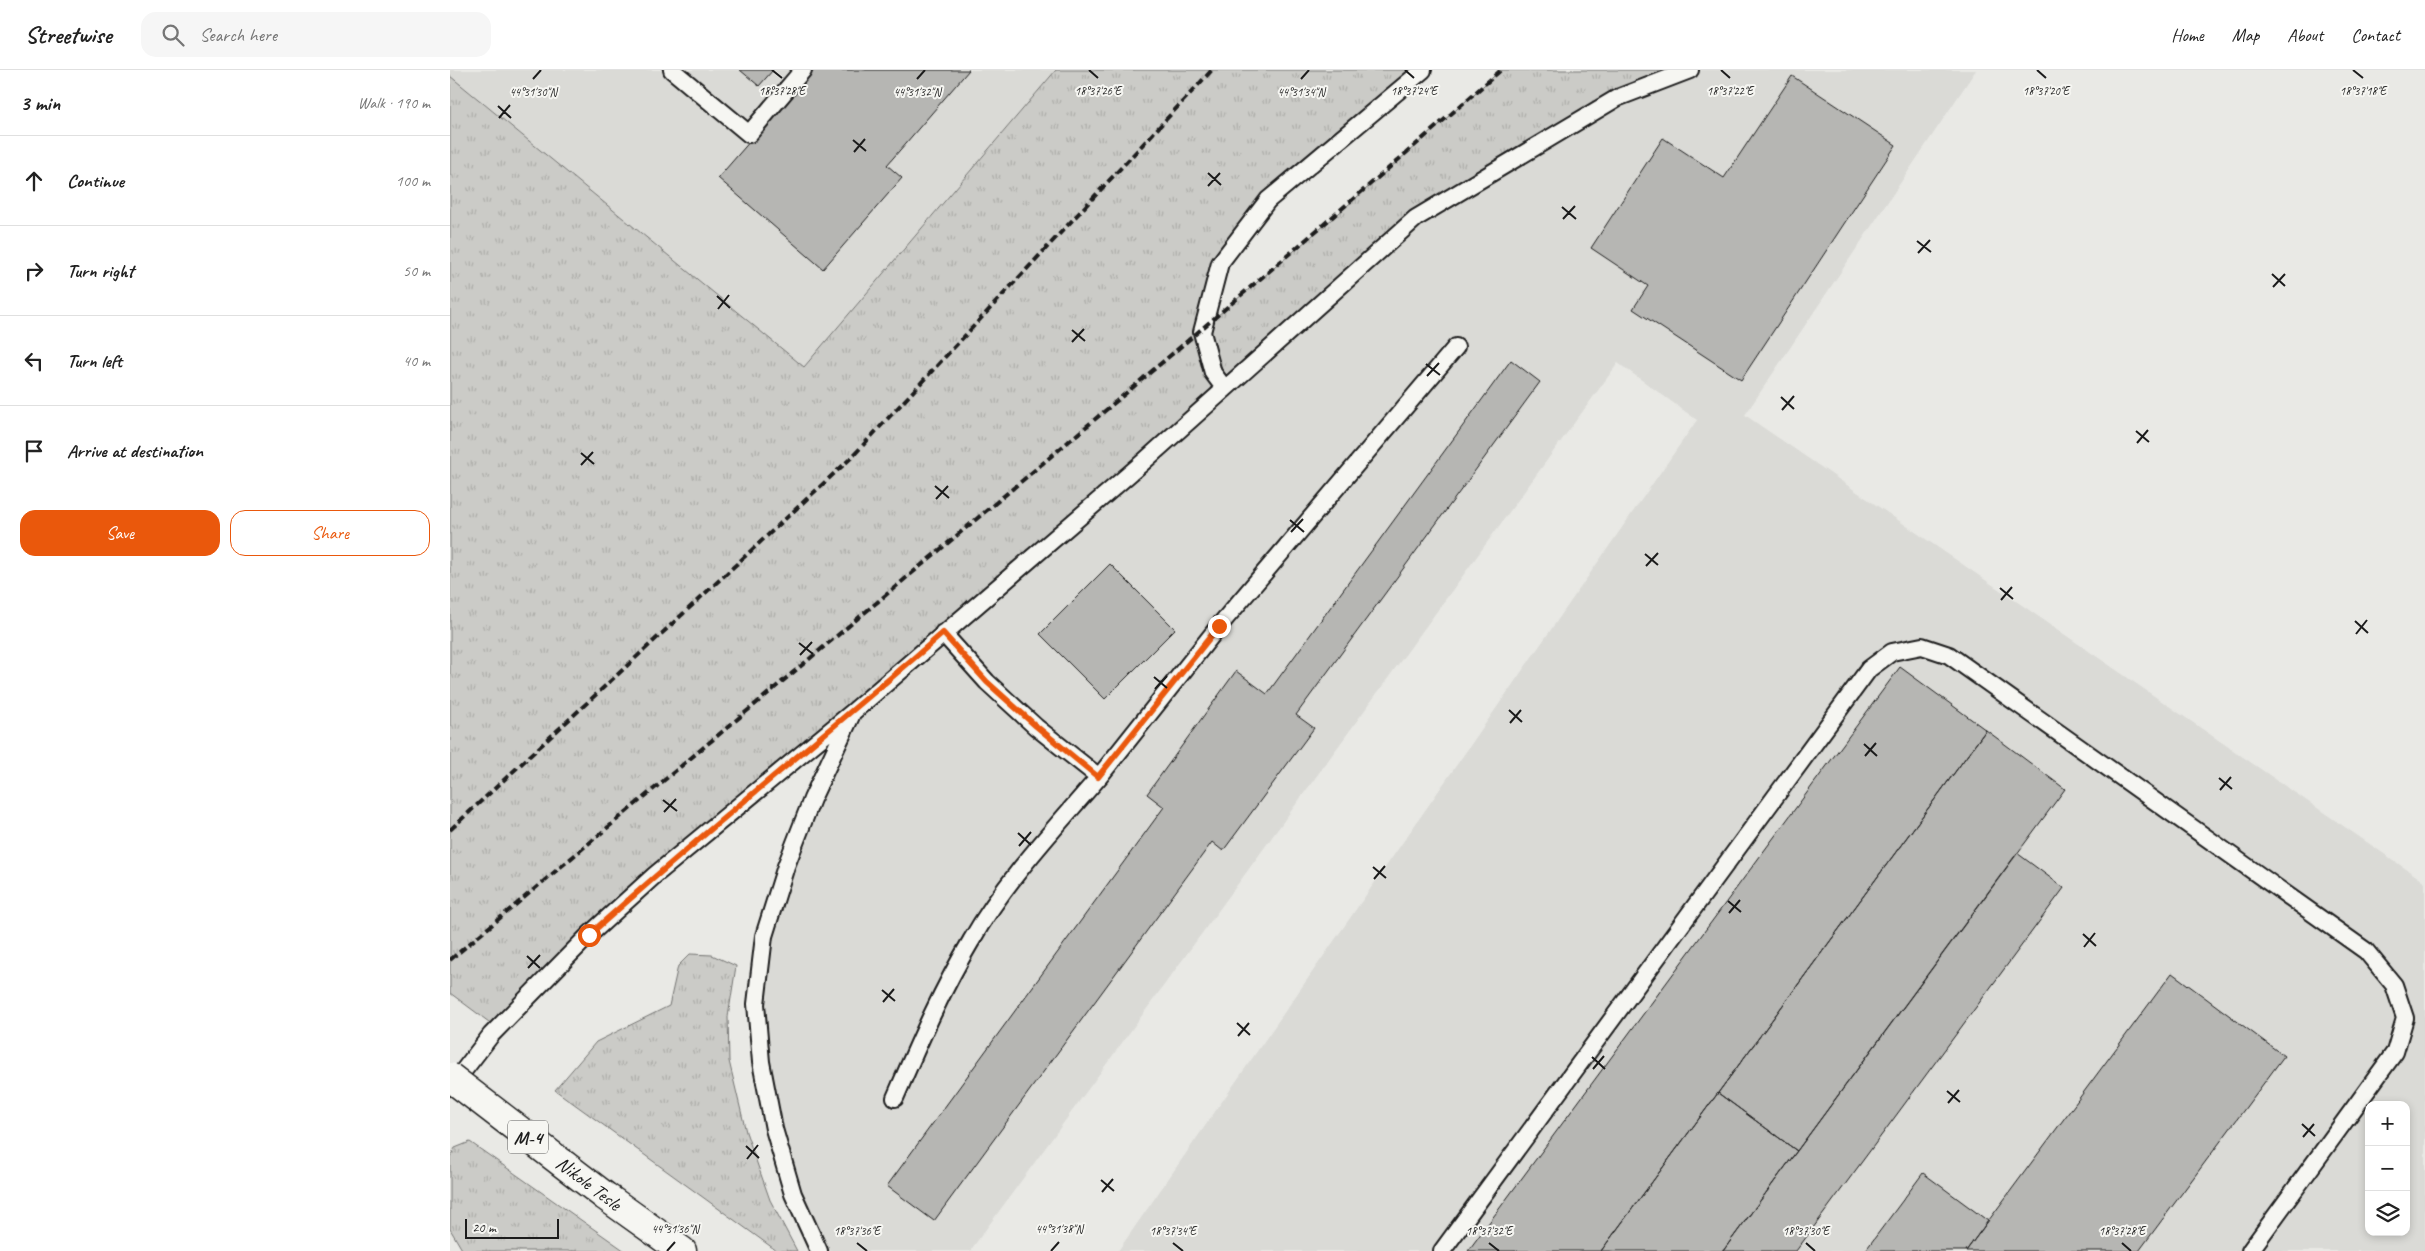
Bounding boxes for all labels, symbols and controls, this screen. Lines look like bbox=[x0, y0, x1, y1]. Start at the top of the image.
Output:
search box bbox=[141, 12, 491, 57]
text: Streetwise bbox=[25, 20, 111, 50]
icon: search bbox=[159, 21, 187, 49]
text: Search here bbox=[199, 23, 277, 47]
text: Home bbox=[2171, 24, 2204, 46]
text: Map bbox=[2232, 24, 2259, 46]
text: About bbox=[2287, 24, 2323, 46]
text: Contact bbox=[2351, 24, 2400, 46]
text: 18°37'28"E bbox=[759, 83, 807, 99]
text: 18°37'26"E bbox=[1075, 83, 1123, 99]
text: 18°37'24"E bbox=[1391, 83, 1439, 99]
text: 18°37'22"E bbox=[1707, 83, 1755, 99]
text: 18°37'20"E bbox=[2023, 83, 2071, 99]
text: 18°37'18"E bbox=[2340, 83, 2388, 99]
text: 44°31'30"N bbox=[509, 84, 558, 100]
text: 44°31'32"N bbox=[893, 84, 942, 100]
text: 44°31'34"N bbox=[1277, 84, 1326, 100]
text: 3 min bbox=[20, 90, 60, 116]
text: Walk · 190 m bbox=[358, 93, 430, 113]
icon: ahead bbox=[20, 167, 48, 195]
text: Continue bbox=[67, 169, 124, 193]
text: 100 m bbox=[396, 171, 430, 191]
icon: right bbox=[20, 257, 48, 285]
text: Turn right bbox=[67, 259, 134, 283]
text: 50 m bbox=[403, 261, 430, 281]
icon: left bbox=[20, 347, 48, 375]
text: Turn left bbox=[67, 349, 122, 373]
text: 40 m bbox=[403, 351, 430, 371]
icon: arrive bbox=[20, 437, 48, 465]
text: Arrive at destination bbox=[67, 439, 203, 463]
button: Save bbox=[20, 510, 220, 556]
button: Share bbox=[230, 510, 430, 556]
route end bbox=[1208, 615, 1231, 638]
route start bbox=[578, 924, 601, 947]
map controls bbox=[2365, 1101, 2410, 1236]
button: + bbox=[2365, 1101, 2410, 1146]
road number: M-4 bbox=[508, 1120, 548, 1154]
button: − bbox=[2365, 1146, 2410, 1191]
street label: Nikole Tesle bbox=[551, 1151, 628, 1217]
button: layers bbox=[2365, 1191, 2410, 1236]
scale bar bbox=[465, 1216, 559, 1239]
text: 20 m bbox=[472, 1219, 496, 1236]
text: 44°31'36"N bbox=[651, 1221, 700, 1237]
text: 44°31'38"N bbox=[1035, 1221, 1084, 1237]
text: 18°37'36"E bbox=[834, 1223, 882, 1239]
text: 18°37'34"E bbox=[1150, 1223, 1198, 1239]
text: 18°37'32"E bbox=[1466, 1223, 1514, 1239]
text: 18°37'30"E bbox=[1783, 1223, 1831, 1239]
text: 18°37'28"E bbox=[2099, 1223, 2147, 1239]

